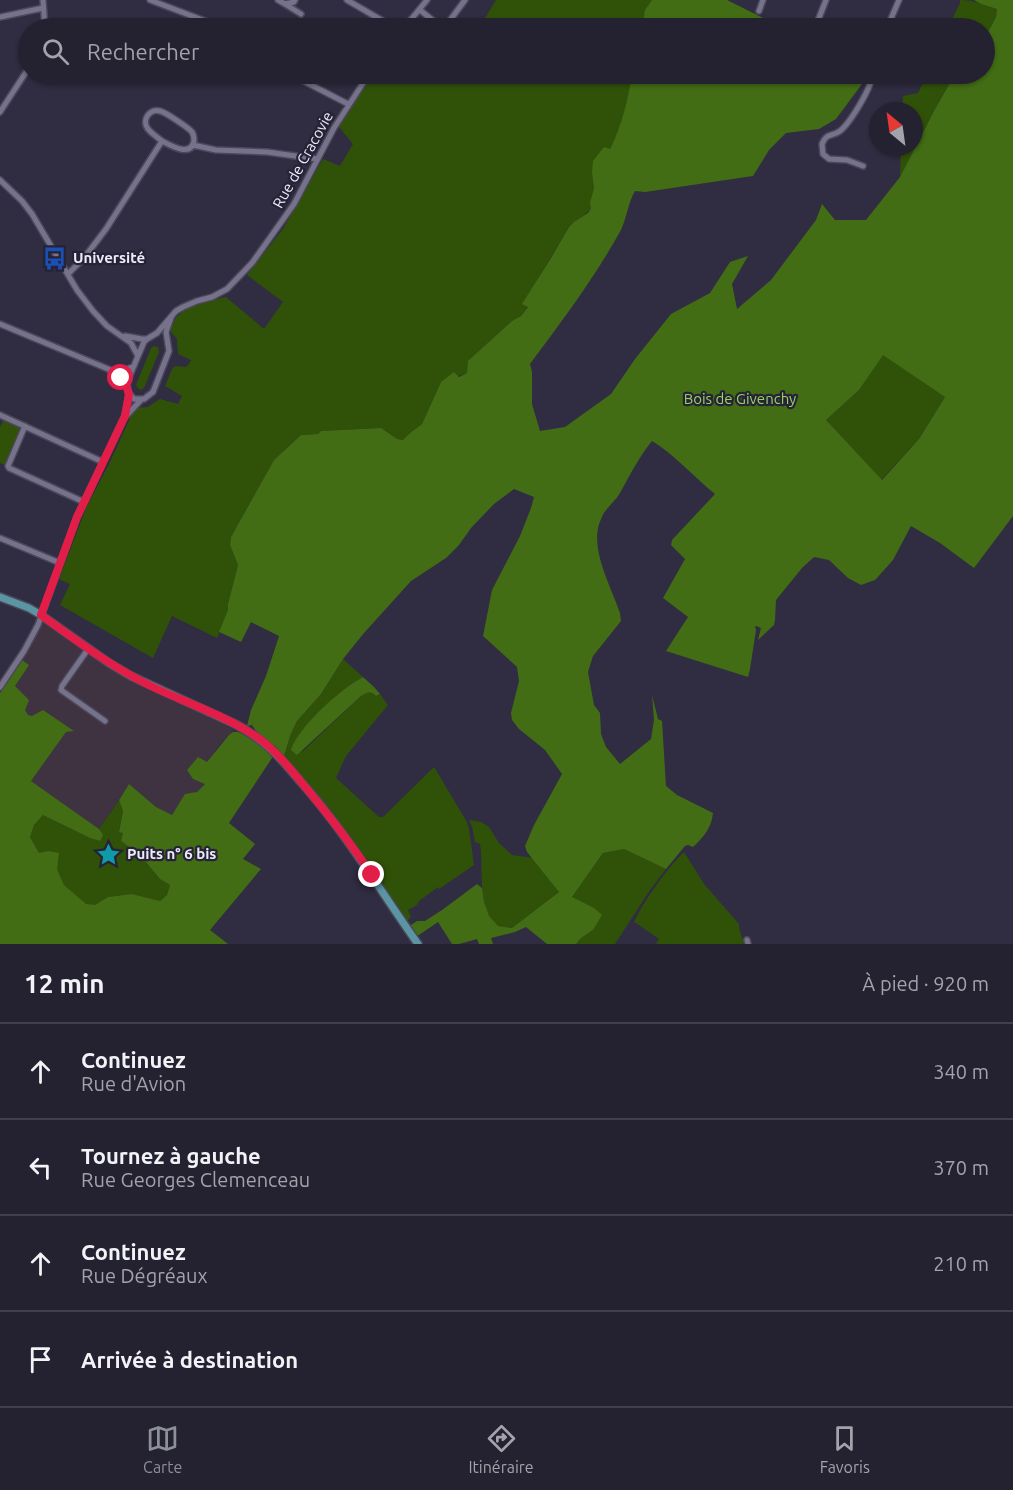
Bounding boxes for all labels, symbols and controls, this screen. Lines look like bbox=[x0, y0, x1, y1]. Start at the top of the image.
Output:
search box bbox=[18, 18, 995, 84]
icon: search bbox=[39, 35, 72, 68]
text: Rechercher bbox=[87, 39, 199, 64]
north arrow bbox=[869, 102, 923, 156]
street label: Rue de Cracovie bbox=[269, 109, 336, 211]
bus stop icon: Université bbox=[42, 245, 68, 271]
place label: Université bbox=[73, 249, 145, 266]
route start bbox=[107, 364, 133, 390]
park label: Bois de Givenchy bbox=[684, 390, 796, 407]
place icon: Puits n° 6 bis bbox=[96, 841, 122, 867]
place label: Puits n° 6 bis bbox=[127, 845, 216, 862]
route end bbox=[358, 861, 384, 887]
text: 12 min bbox=[24, 969, 104, 998]
text: À pied · 920 m bbox=[862, 972, 989, 995]
text: Continuez bbox=[81, 1047, 186, 1072]
icon: ahead bbox=[24, 1055, 57, 1088]
text: 340 m bbox=[933, 1060, 989, 1083]
text: Rue d'Avion bbox=[81, 1072, 186, 1095]
text: Tournez à gauche bbox=[81, 1143, 261, 1168]
icon: left bbox=[24, 1151, 57, 1184]
text: 370 m bbox=[933, 1156, 989, 1179]
text: Rue Georges Clemenceau bbox=[81, 1168, 310, 1191]
text: Continuez bbox=[81, 1239, 186, 1264]
icon: ahead bbox=[24, 1247, 57, 1280]
text: 210 m bbox=[933, 1252, 989, 1275]
text: Rue Dégréaux bbox=[81, 1264, 208, 1287]
icon: arrive bbox=[24, 1343, 57, 1376]
text: Arrivée à destination bbox=[81, 1347, 298, 1372]
tab: Carte bbox=[143, 1422, 182, 1476]
tab: Itinéraire bbox=[468, 1422, 534, 1476]
tab: Favoris bbox=[820, 1422, 870, 1476]

